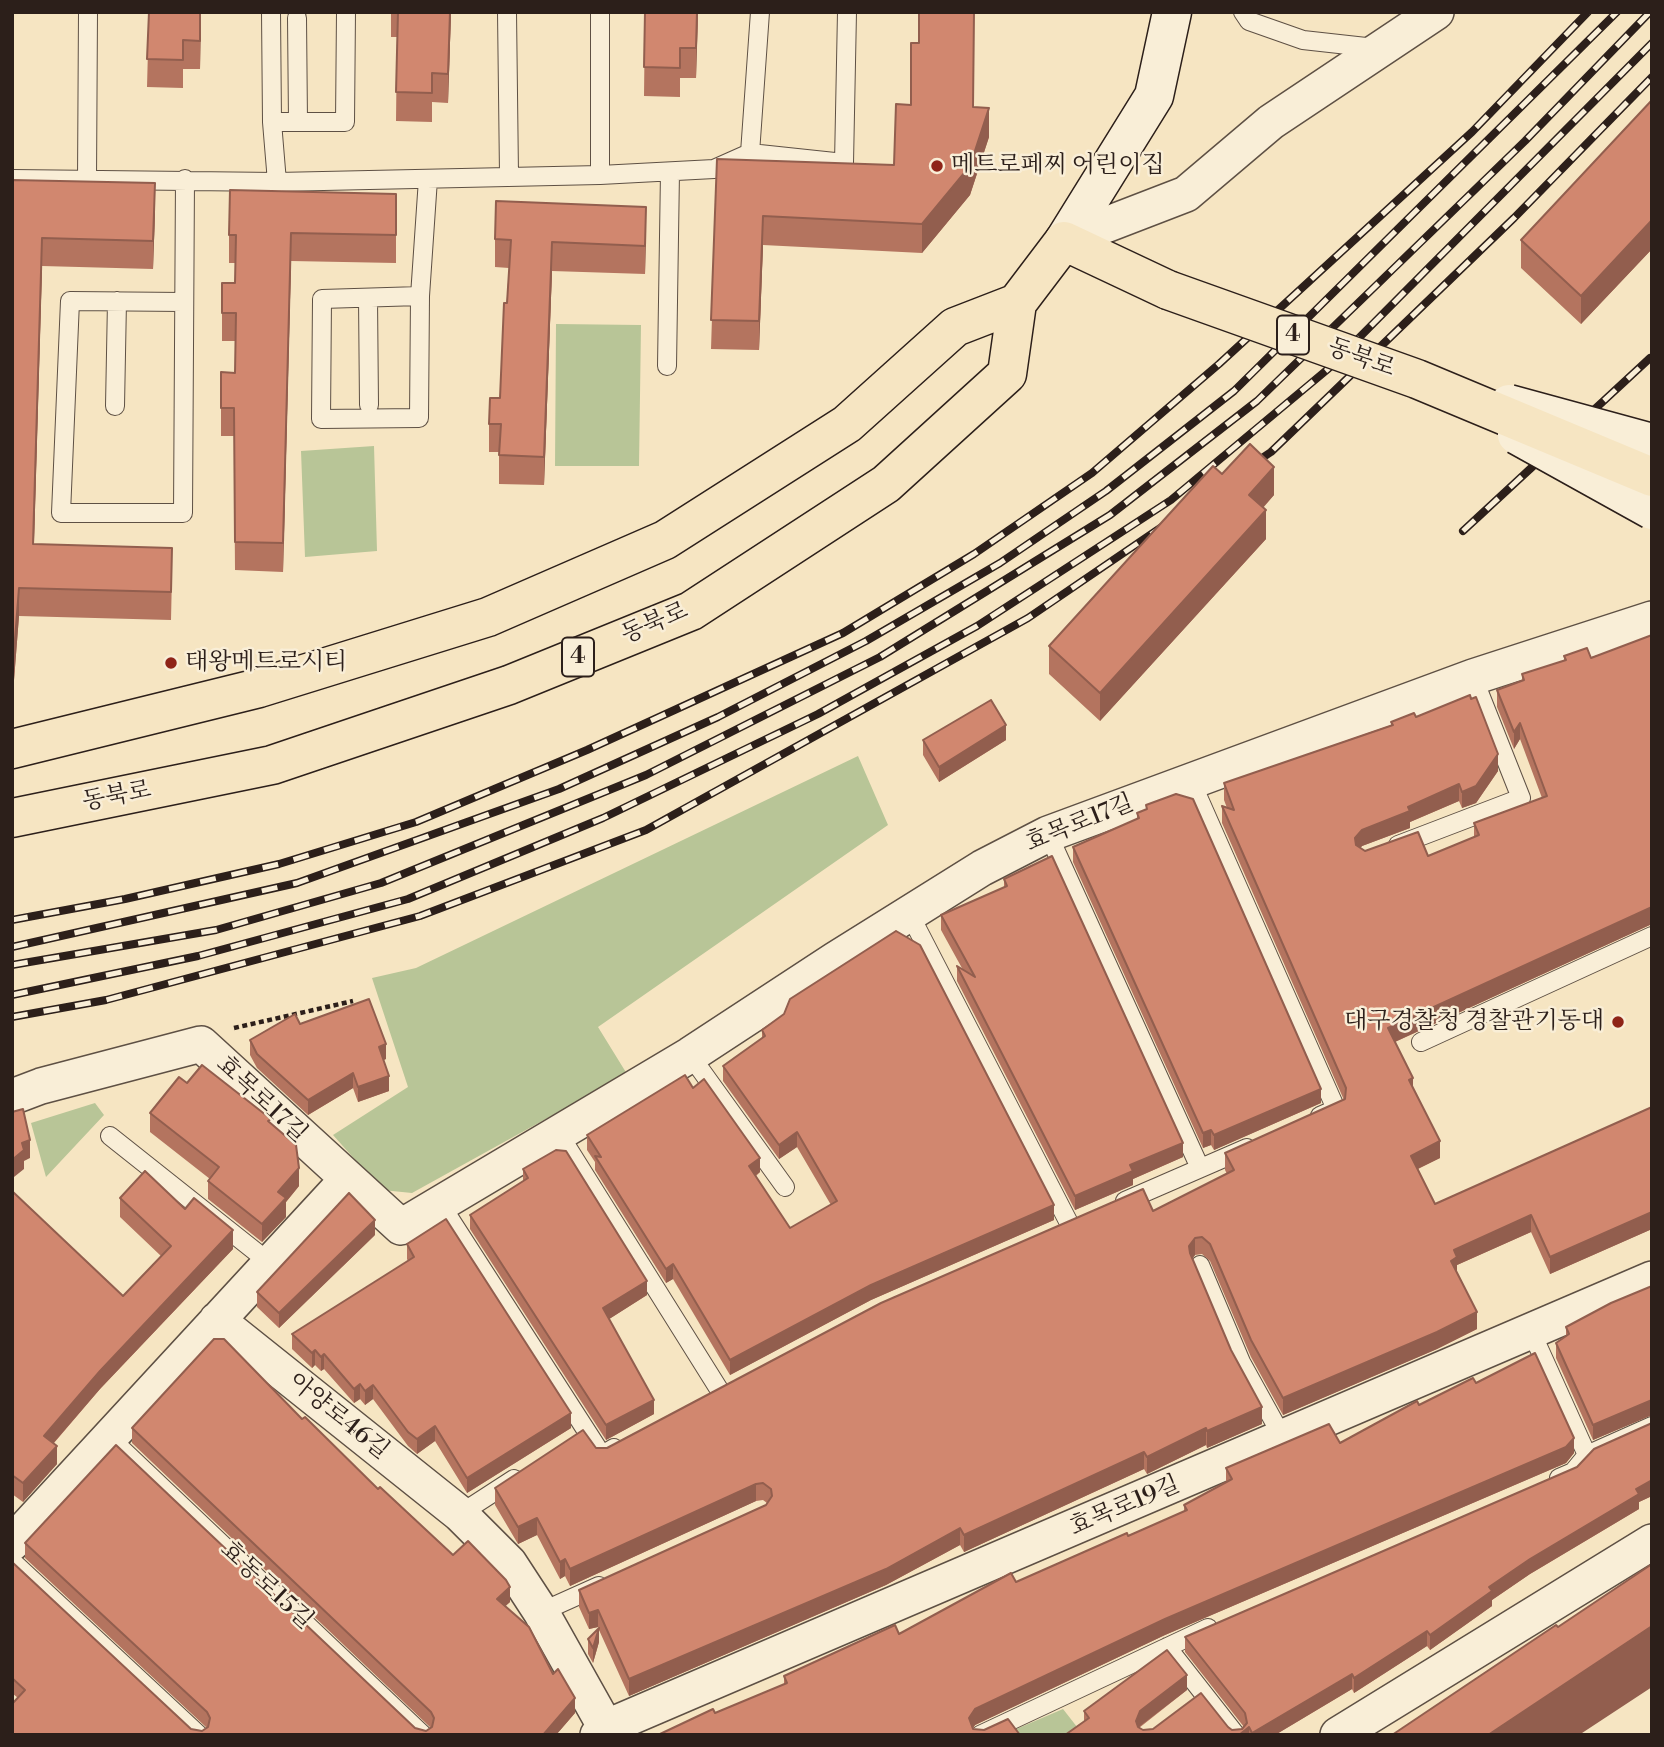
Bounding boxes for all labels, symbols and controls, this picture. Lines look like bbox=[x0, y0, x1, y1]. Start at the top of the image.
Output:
place label: 메트로페찌 어린이집 bbox=[951, 152, 1165, 180]
marker: 메트로페찌 어린이집 bbox=[929, 158, 945, 174]
road number: 4 bbox=[1277, 316, 1309, 354]
street label: 동북로 bbox=[1323, 334, 1399, 384]
street label: 동북로 bbox=[617, 597, 693, 651]
road number: 4 bbox=[562, 638, 594, 677]
place label: 태왕메트로시티 bbox=[185, 649, 347, 677]
marker: 태왕메트로시티 bbox=[163, 655, 179, 671]
street label: 동북로 bbox=[80, 776, 154, 818]
street label: 효목로17길 bbox=[1022, 789, 1138, 859]
place label: 대구경찰청 경찰관기동대 bbox=[1344, 1008, 1604, 1036]
marker: 대구경찰청 경찰관기동대 bbox=[1610, 1014, 1626, 1030]
street label: 효목로17길 bbox=[210, 1051, 312, 1149]
street label: 아양로46길 bbox=[282, 1368, 394, 1466]
street label: 효목로19길 bbox=[1066, 1471, 1184, 1543]
street label: 효동로15길 bbox=[214, 1536, 318, 1636]

